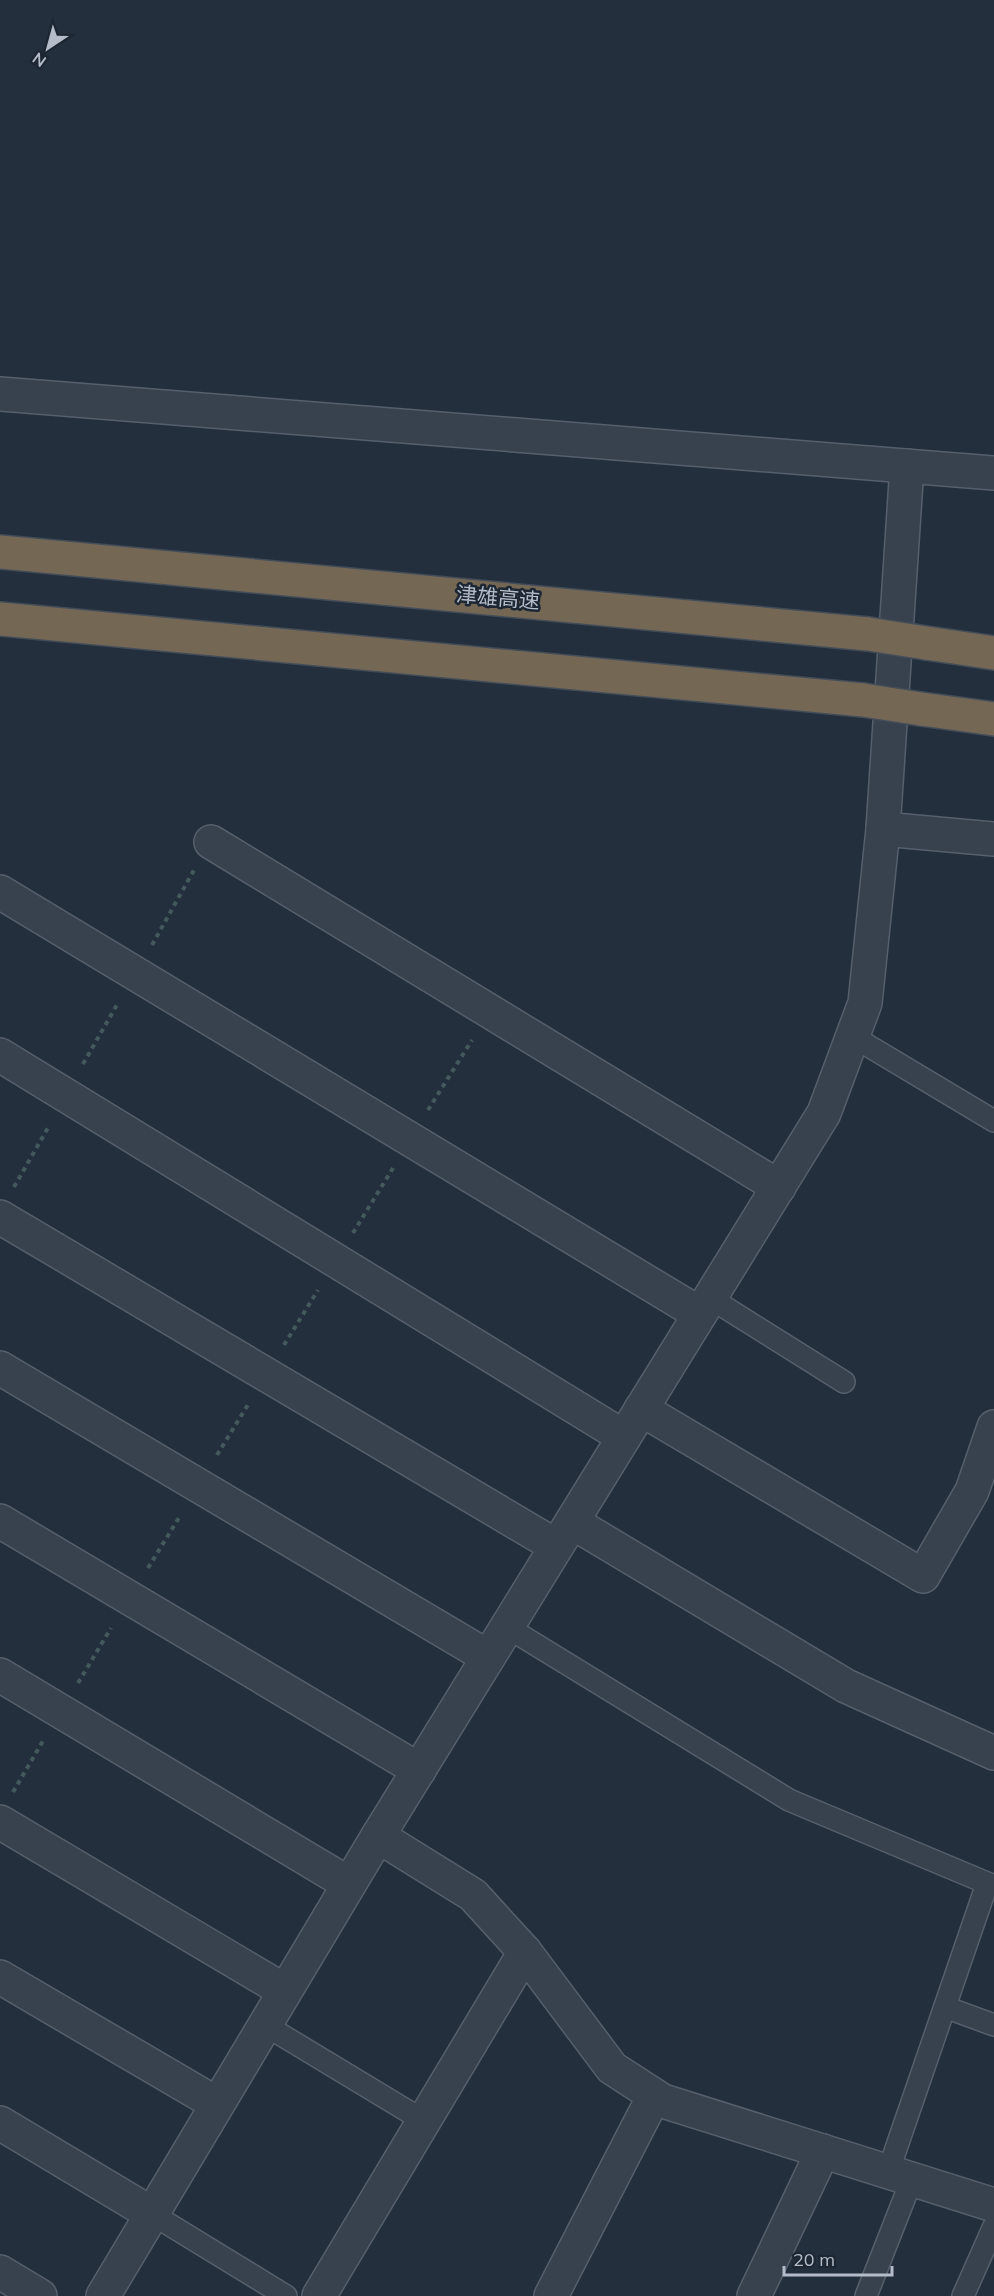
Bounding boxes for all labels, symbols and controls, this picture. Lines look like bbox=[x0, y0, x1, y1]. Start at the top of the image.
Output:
north arrow bbox=[18, 18, 78, 78]
text: N bbox=[28, 48, 50, 72]
street label: 津雄高速 bbox=[455, 580, 541, 614]
scale bar bbox=[784, 2239, 892, 2277]
text: 20 m bbox=[793, 2248, 835, 2271]

